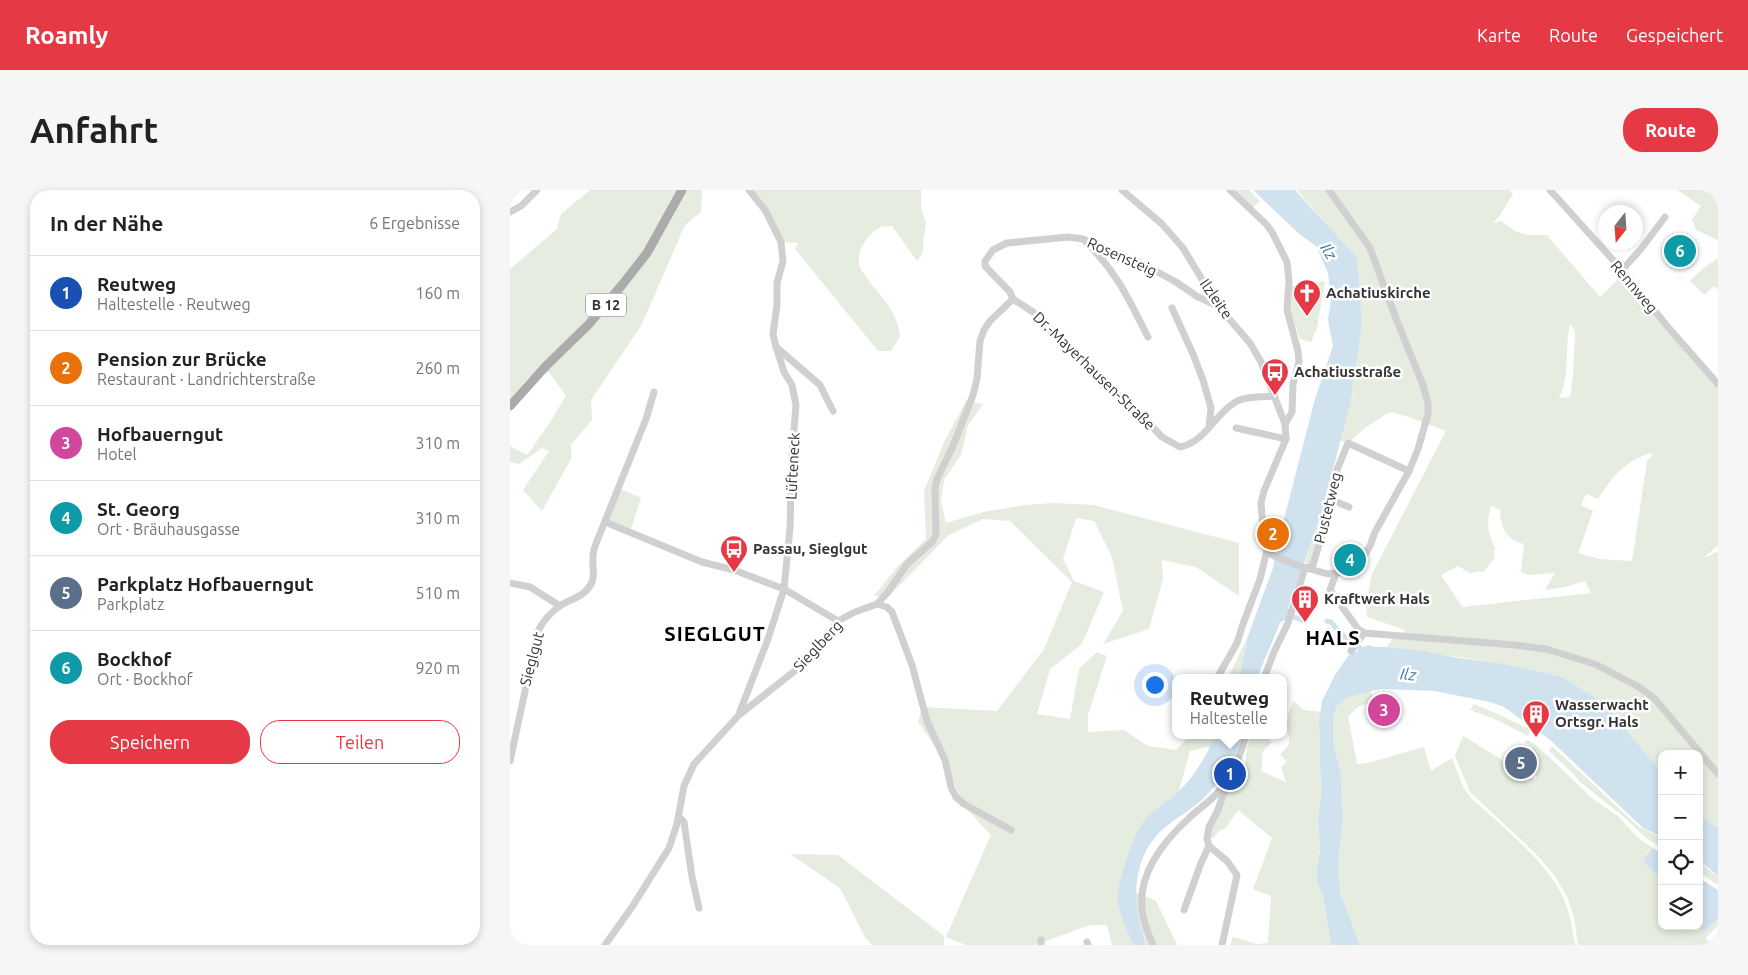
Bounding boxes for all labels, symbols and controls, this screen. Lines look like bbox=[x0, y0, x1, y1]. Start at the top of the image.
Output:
text: Roamly bbox=[25, 22, 108, 49]
text: Karte bbox=[1477, 25, 1521, 45]
text: Route bbox=[1549, 25, 1598, 45]
text: Gespeichert bbox=[1626, 25, 1723, 45]
button: Route bbox=[1623, 108, 1718, 152]
text: Anfahrt bbox=[30, 110, 158, 150]
north arrow bbox=[1598, 205, 1643, 250]
text: In der Nähe bbox=[50, 211, 163, 235]
text: 6 Ergebnisse bbox=[369, 214, 460, 232]
pin: 6 bbox=[1664, 232, 1696, 270]
street label: Rosensteig bbox=[1085, 234, 1160, 279]
water label: Ilz bbox=[1317, 239, 1341, 263]
street label: Rennweg bbox=[1608, 257, 1661, 316]
text: Reutweg bbox=[97, 273, 176, 295]
street label: Ilzleite bbox=[1197, 276, 1236, 322]
church icon: Achatiuskirche bbox=[1292, 278, 1322, 317]
text: 1 bbox=[61, 284, 71, 302]
text: 160 m bbox=[415, 284, 460, 302]
place label: Achatiuskirche bbox=[1326, 284, 1431, 301]
road number: B 12 bbox=[586, 294, 626, 316]
text: Haltestelle · Reutweg bbox=[97, 295, 251, 313]
street label: Dr.-Mayerhausen-Straße bbox=[1030, 308, 1159, 433]
text: Pension zur Brücke bbox=[97, 348, 267, 370]
bus stop icon: Achatiusstraße bbox=[1260, 357, 1290, 396]
text: 2 bbox=[61, 359, 71, 377]
text: 260 m bbox=[415, 359, 460, 377]
place label: Achatiusstraße bbox=[1294, 363, 1401, 380]
text: Restaurant · Landrichterstraße bbox=[97, 370, 316, 388]
text: Hofbauerngut bbox=[97, 423, 223, 445]
street label: Lüfteneck bbox=[782, 431, 803, 500]
text: 3 bbox=[61, 434, 71, 452]
text: 310 m bbox=[415, 434, 460, 452]
text: Hotel bbox=[97, 445, 137, 463]
street label: Pustetweg bbox=[1310, 471, 1345, 545]
text: St. Georg bbox=[97, 498, 180, 520]
text: 4 bbox=[61, 509, 71, 527]
text: 310 m bbox=[415, 509, 460, 527]
pin: 2 bbox=[1257, 515, 1289, 553]
text: Ort · Bräuhausgasse bbox=[97, 520, 240, 538]
bus stop icon: Passau, Sieglgut bbox=[719, 534, 749, 573]
place label: Passau, Sieglgut bbox=[753, 540, 868, 557]
pin: 4 bbox=[1334, 541, 1366, 579]
text: Parkplatz Hofbauerngut bbox=[97, 573, 313, 595]
text: 5 bbox=[61, 584, 71, 602]
text: 510 m bbox=[415, 584, 460, 602]
building icon: Kraftwerk Hals bbox=[1290, 584, 1320, 623]
place label: Kraftwerk Hals bbox=[1324, 590, 1430, 607]
text: Parkplatz bbox=[97, 595, 164, 613]
street label: Sieglberg bbox=[790, 617, 846, 675]
district label: SIEGLGUT bbox=[664, 622, 766, 645]
district label: HALS bbox=[1305, 626, 1361, 649]
street label: Sieglgut bbox=[516, 630, 547, 688]
text: Bockhof bbox=[97, 648, 171, 670]
text: 6 bbox=[61, 659, 71, 677]
text: 920 m bbox=[415, 659, 460, 677]
water label: Ilz bbox=[1399, 664, 1418, 684]
text: Ort · Bockhof bbox=[97, 670, 193, 688]
your location bbox=[1142, 672, 1168, 698]
popup bbox=[1172, 674, 1287, 739]
text: Reutweg bbox=[1190, 687, 1269, 709]
pin: 3 bbox=[1368, 691, 1400, 729]
place label: Wasserwacht Ortsgr. Hals bbox=[1555, 696, 1649, 730]
building icon: Wasserwacht Ortsgr. Hals bbox=[1521, 699, 1551, 738]
text: Haltestelle bbox=[1190, 709, 1268, 727]
button: Speichern bbox=[50, 720, 250, 764]
button: Teilen bbox=[260, 720, 460, 764]
pin: 5 bbox=[1505, 744, 1537, 782]
map controls bbox=[1658, 750, 1703, 930]
button: + bbox=[1658, 750, 1703, 795]
pin: 1 bbox=[1214, 755, 1246, 793]
button: − bbox=[1658, 795, 1703, 840]
button: locate bbox=[1658, 840, 1703, 885]
button: layers bbox=[1658, 885, 1703, 930]

